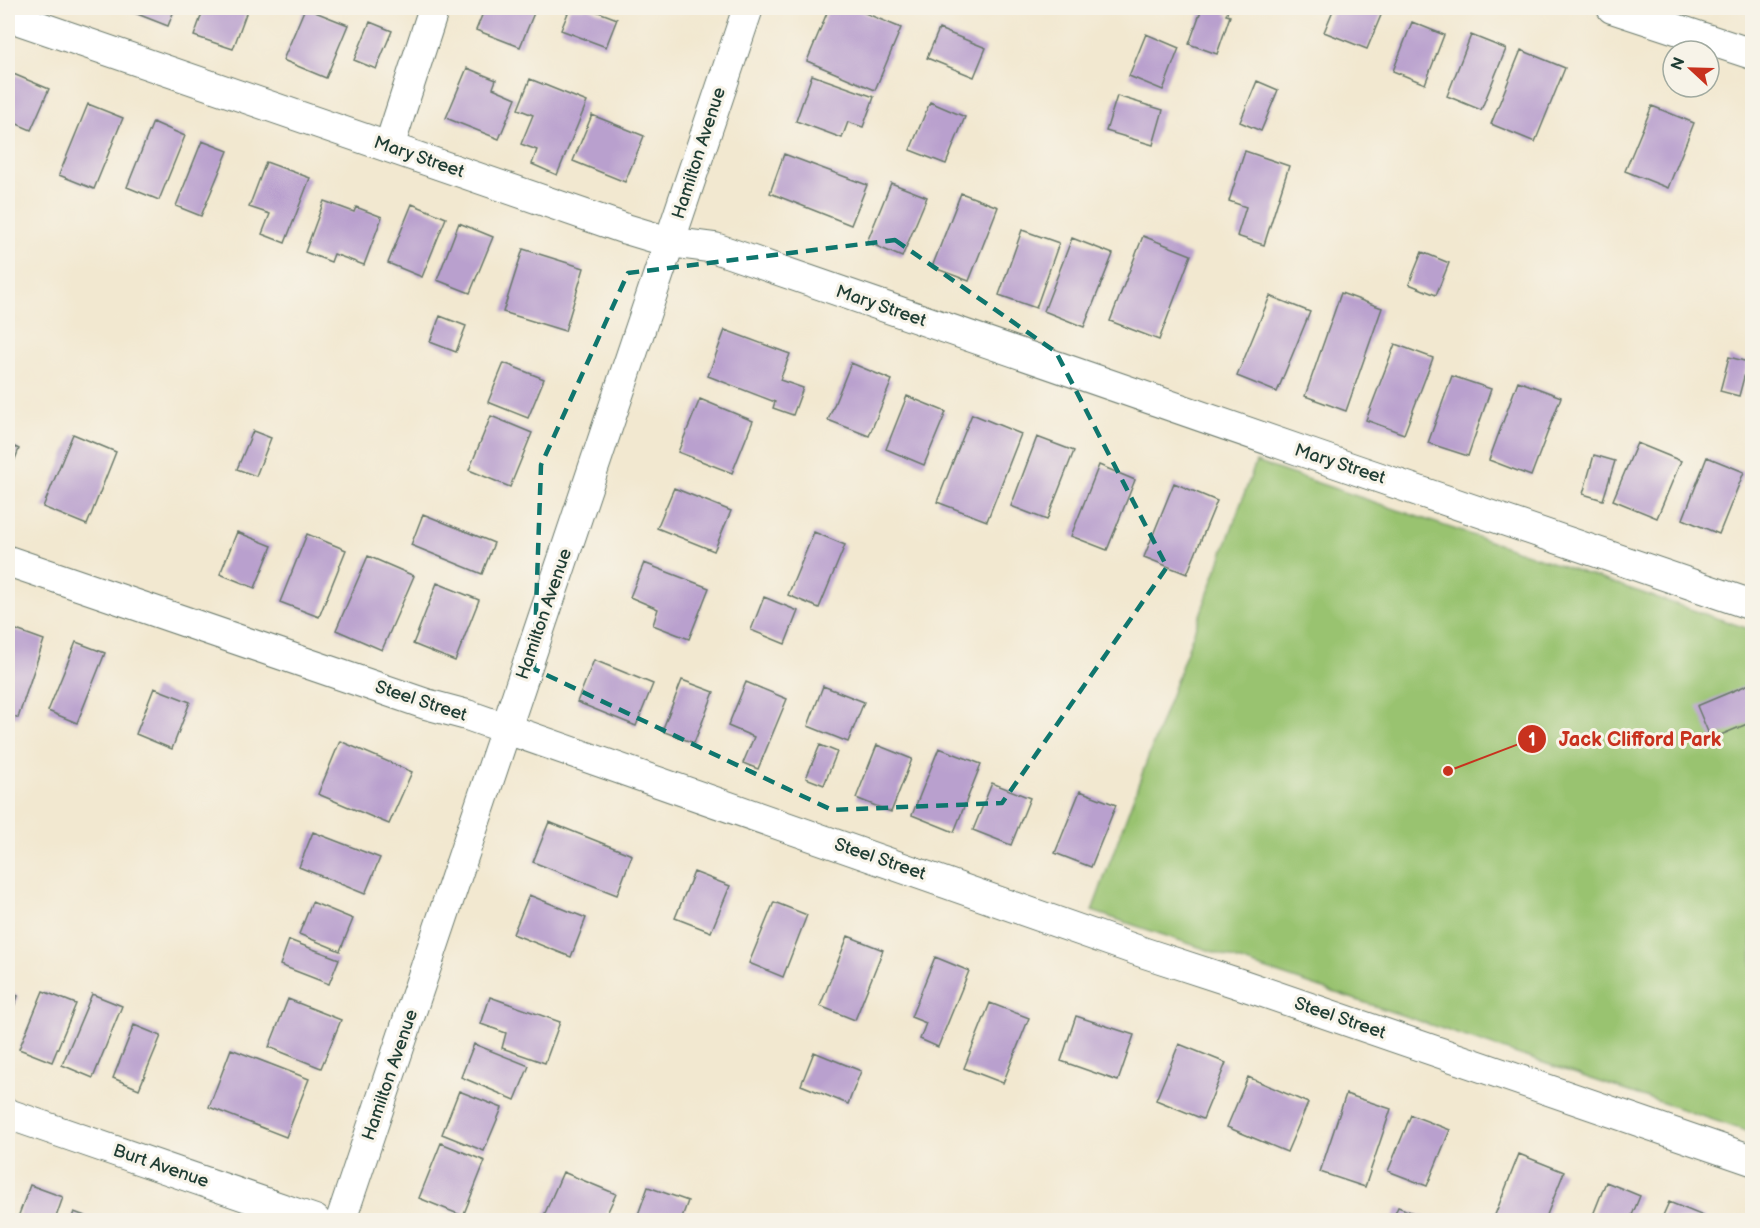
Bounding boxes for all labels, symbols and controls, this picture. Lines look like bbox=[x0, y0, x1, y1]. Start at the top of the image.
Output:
north arrow bbox=[1661, 39, 1721, 99]
text: N bbox=[1667, 55, 1690, 73]
street label: Hamilton Avenue bbox=[668, 84, 730, 221]
street label: Mary Street bbox=[371, 132, 467, 182]
street label: Mary Street bbox=[833, 281, 929, 331]
street label: Mary Street bbox=[1292, 439, 1388, 489]
street label: Hamilton Avenue bbox=[512, 545, 576, 682]
street label: Steel Street bbox=[372, 676, 470, 726]
callout: Jack Clifford Park bbox=[1517, 720, 1733, 758]
text: Jack Clifford Park bbox=[1559, 728, 1722, 752]
text: 1 bbox=[1528, 730, 1536, 751]
street label: Steel Street bbox=[832, 834, 929, 885]
street label: Steel Street bbox=[1292, 993, 1389, 1044]
street label: Hamilton Avenue bbox=[358, 1006, 422, 1143]
street label: Burt Avenue bbox=[110, 1140, 212, 1192]

